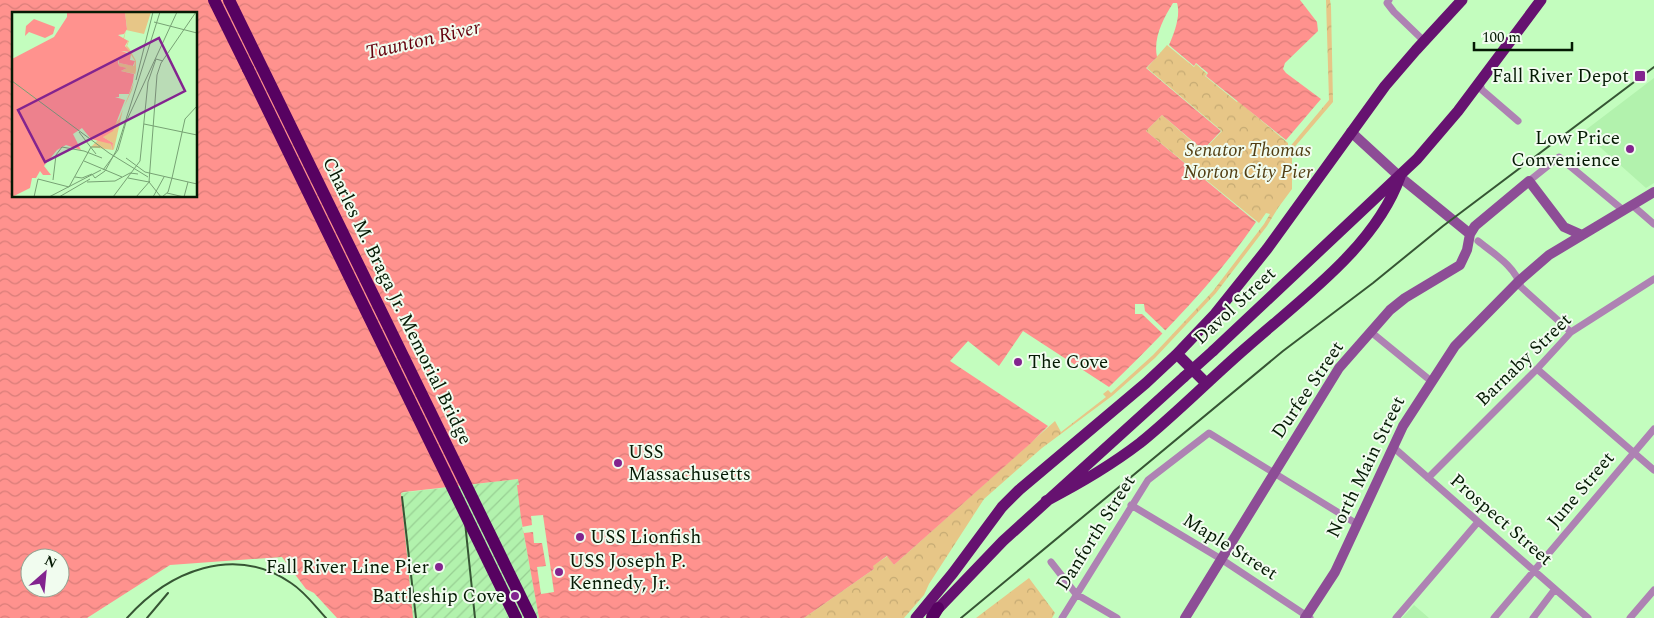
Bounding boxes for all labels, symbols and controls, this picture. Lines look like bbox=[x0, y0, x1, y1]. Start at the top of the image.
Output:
inset map bbox=[12, 12, 198, 198]
water label: Taunton River bbox=[363, 12, 484, 68]
scale bar bbox=[1474, 20, 1572, 52]
text: 100 m bbox=[1482, 26, 1521, 49]
place label: Fall River Depot bbox=[1492, 62, 1629, 91]
marker: Fall River Depot bbox=[1633, 69, 1647, 83]
place label: Low Price Convenience bbox=[1511, 124, 1620, 175]
park label: Senator Thomas Norton City Pier bbox=[1183, 136, 1313, 187]
marker: Low Price Convenience bbox=[1624, 143, 1636, 155]
street label: Charles M. Braga Jr. Memorial Bridge bbox=[315, 152, 479, 450]
street label: Davol Street bbox=[1187, 260, 1283, 352]
street label: Barnaby Street bbox=[1469, 306, 1579, 413]
street label: Durfee Street bbox=[1264, 335, 1352, 445]
place label: The Cove bbox=[1028, 348, 1108, 377]
marker: The Cove bbox=[1012, 356, 1024, 368]
street label: North Main Street bbox=[1319, 391, 1413, 543]
place label: USS Massachusetts bbox=[628, 438, 751, 489]
street label: June Street bbox=[1540, 445, 1622, 535]
marker: USS Massachusetts bbox=[612, 457, 624, 469]
street label: Prospect Street bbox=[1443, 467, 1559, 573]
street label: Danforth Street bbox=[1049, 469, 1143, 597]
street label: Maple Street bbox=[1177, 506, 1284, 588]
place label: USS Lionfish bbox=[590, 523, 701, 552]
marker: USS Lionfish bbox=[574, 531, 586, 543]
place label: USS Joseph P. Kennedy, Jr. bbox=[569, 547, 686, 598]
north arrow bbox=[20, 548, 70, 598]
text: N bbox=[41, 550, 61, 574]
place label: Fall River Line Pier bbox=[266, 553, 429, 582]
marker: Fall River Line Pier bbox=[433, 561, 445, 573]
marker: USS Joseph P. Kennedy, Jr. bbox=[553, 566, 565, 578]
place label: Battleship Cove bbox=[372, 582, 505, 611]
marker: Battleship Cove bbox=[509, 590, 521, 602]

